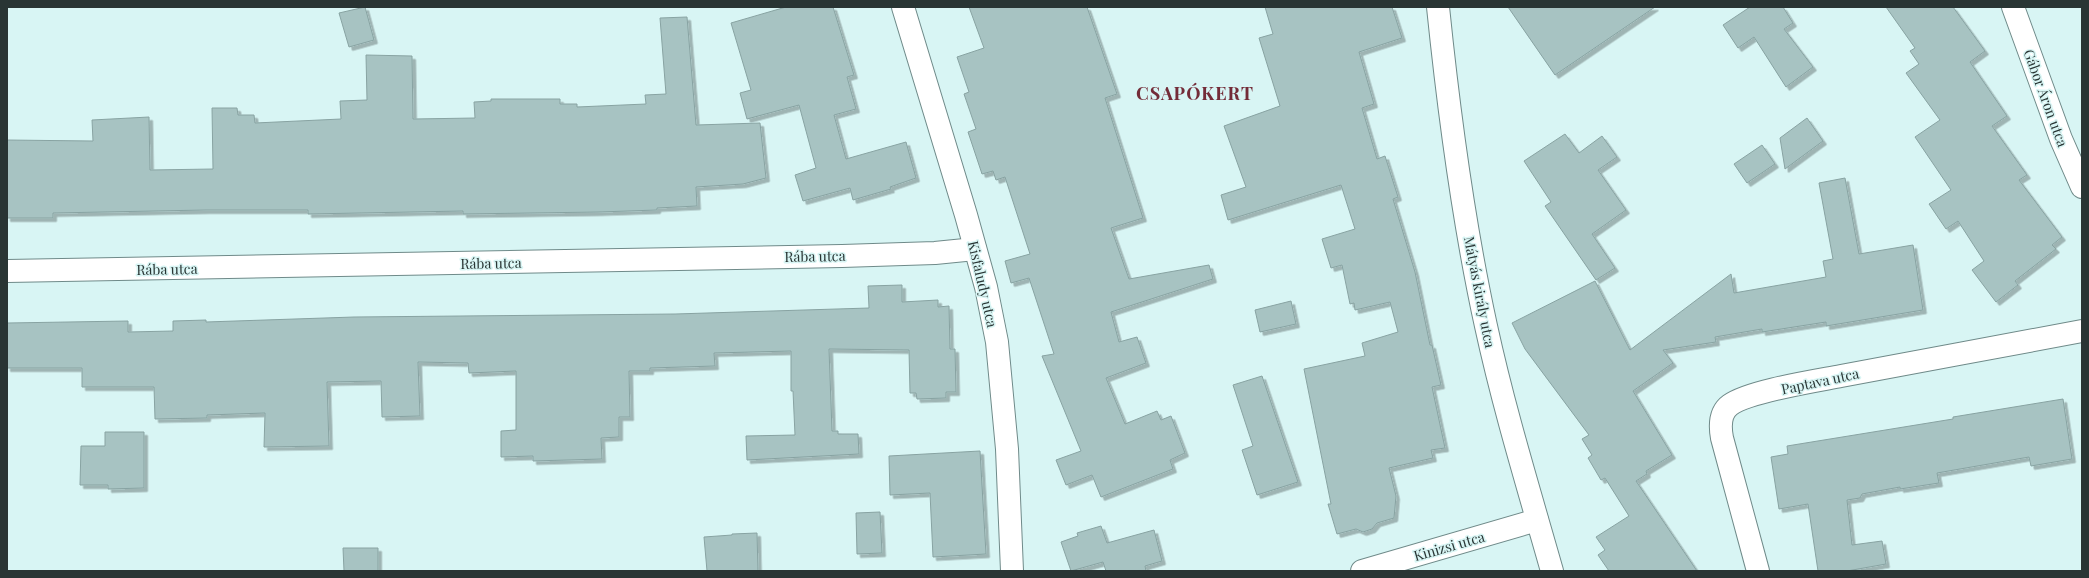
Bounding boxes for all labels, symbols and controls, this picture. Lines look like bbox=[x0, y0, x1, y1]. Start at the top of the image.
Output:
street label: Gábor Áron utca bbox=[2020, 47, 2072, 149]
district label: CSAPÓKERT bbox=[1136, 81, 1254, 105]
street label: Mátyás király utca bbox=[1460, 235, 1500, 349]
street label: Kisfaludy utca bbox=[964, 239, 1002, 329]
street label: Rába utca bbox=[784, 246, 846, 266]
street label: Rába utca bbox=[460, 253, 522, 273]
street label: Rába utca bbox=[136, 259, 198, 279]
street label: Paptava utca bbox=[1779, 363, 1861, 399]
street label: Kinizsi utca bbox=[1411, 527, 1487, 565]

